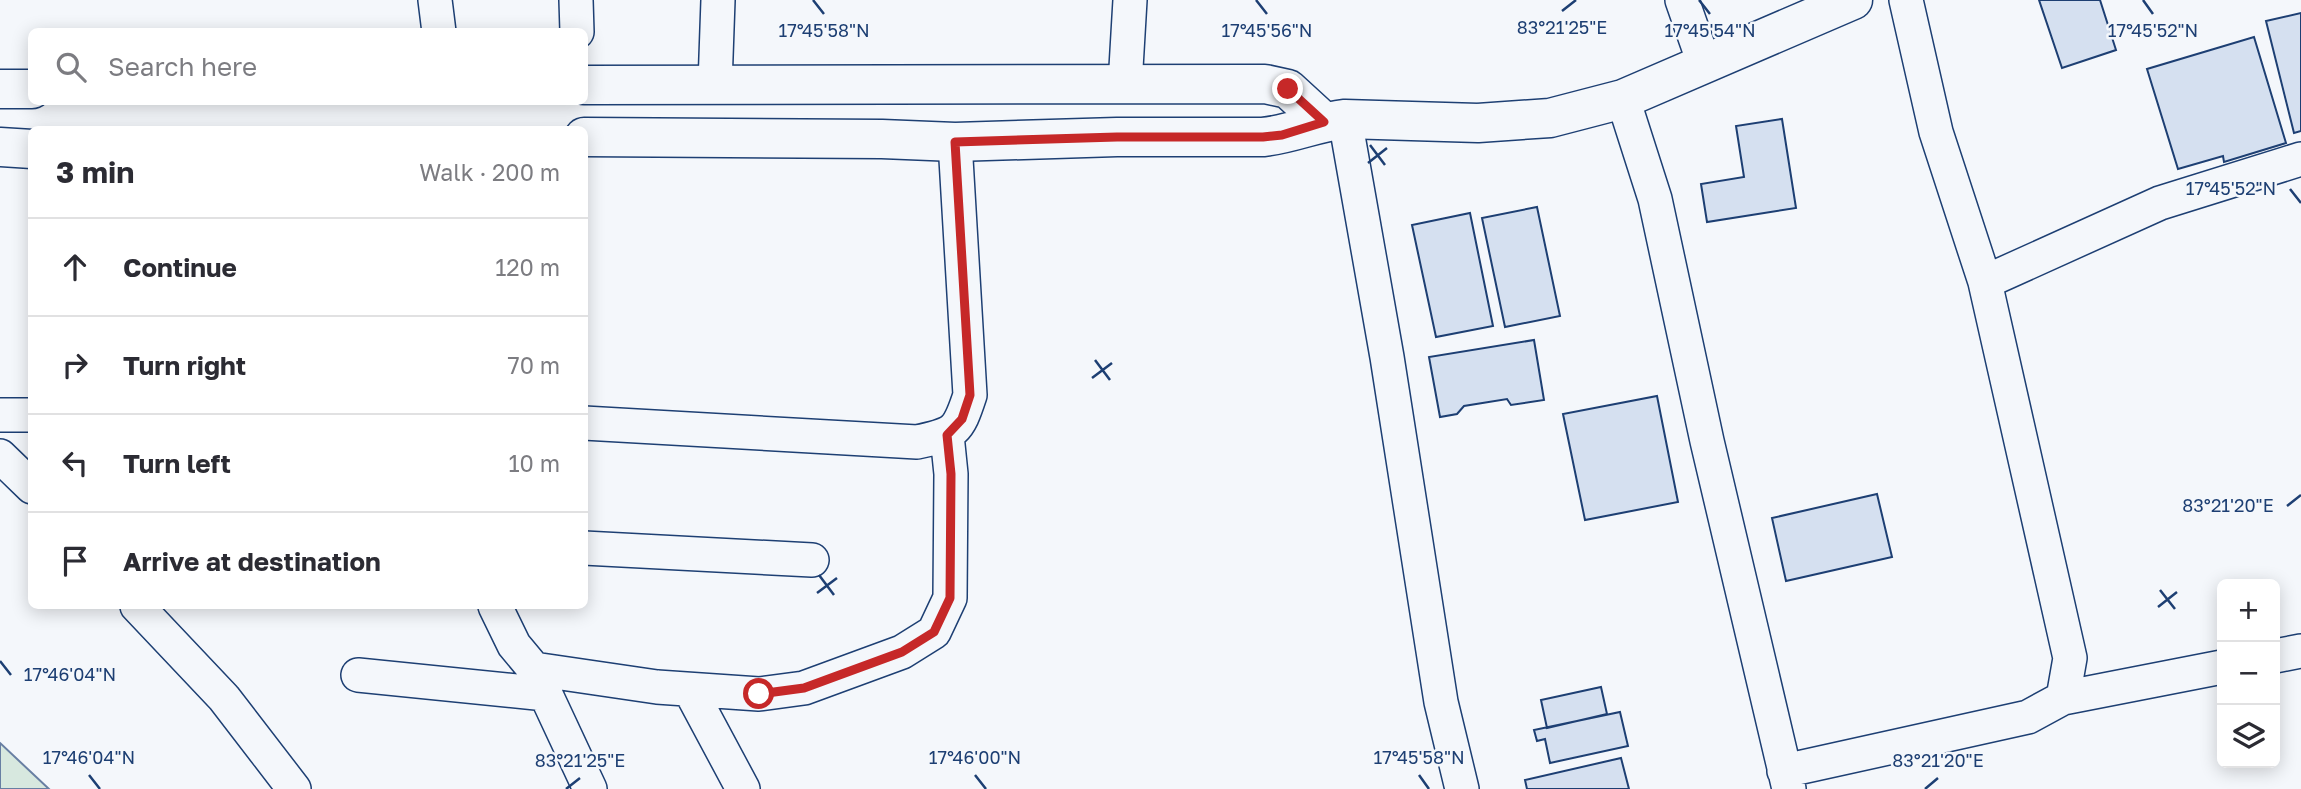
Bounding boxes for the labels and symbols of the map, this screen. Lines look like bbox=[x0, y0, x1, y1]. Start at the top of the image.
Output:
text: 83°21'25"E bbox=[1517, 16, 1607, 38]
text: 17°45'58"N bbox=[778, 19, 870, 41]
text: 17°45'56"N bbox=[1221, 19, 1313, 41]
text: 17°45'54"N bbox=[1664, 19, 1756, 41]
text: 17°45'52"N bbox=[2108, 19, 2198, 41]
route end bbox=[1272, 73, 1303, 104]
text: 17°45'52"N bbox=[2186, 177, 2276, 199]
text: 83°21'20"E bbox=[2182, 494, 2274, 516]
text: 17°46'04"N bbox=[24, 663, 116, 685]
route start bbox=[743, 678, 774, 709]
text: 17°46'04"N bbox=[43, 746, 135, 768]
text: 17°46'00"N bbox=[929, 746, 1021, 768]
text: 17°45'58"N bbox=[1373, 746, 1465, 768]
text: 83°21'25"E bbox=[535, 749, 625, 771]
text: 83°21'20"E bbox=[1892, 749, 1984, 771]

